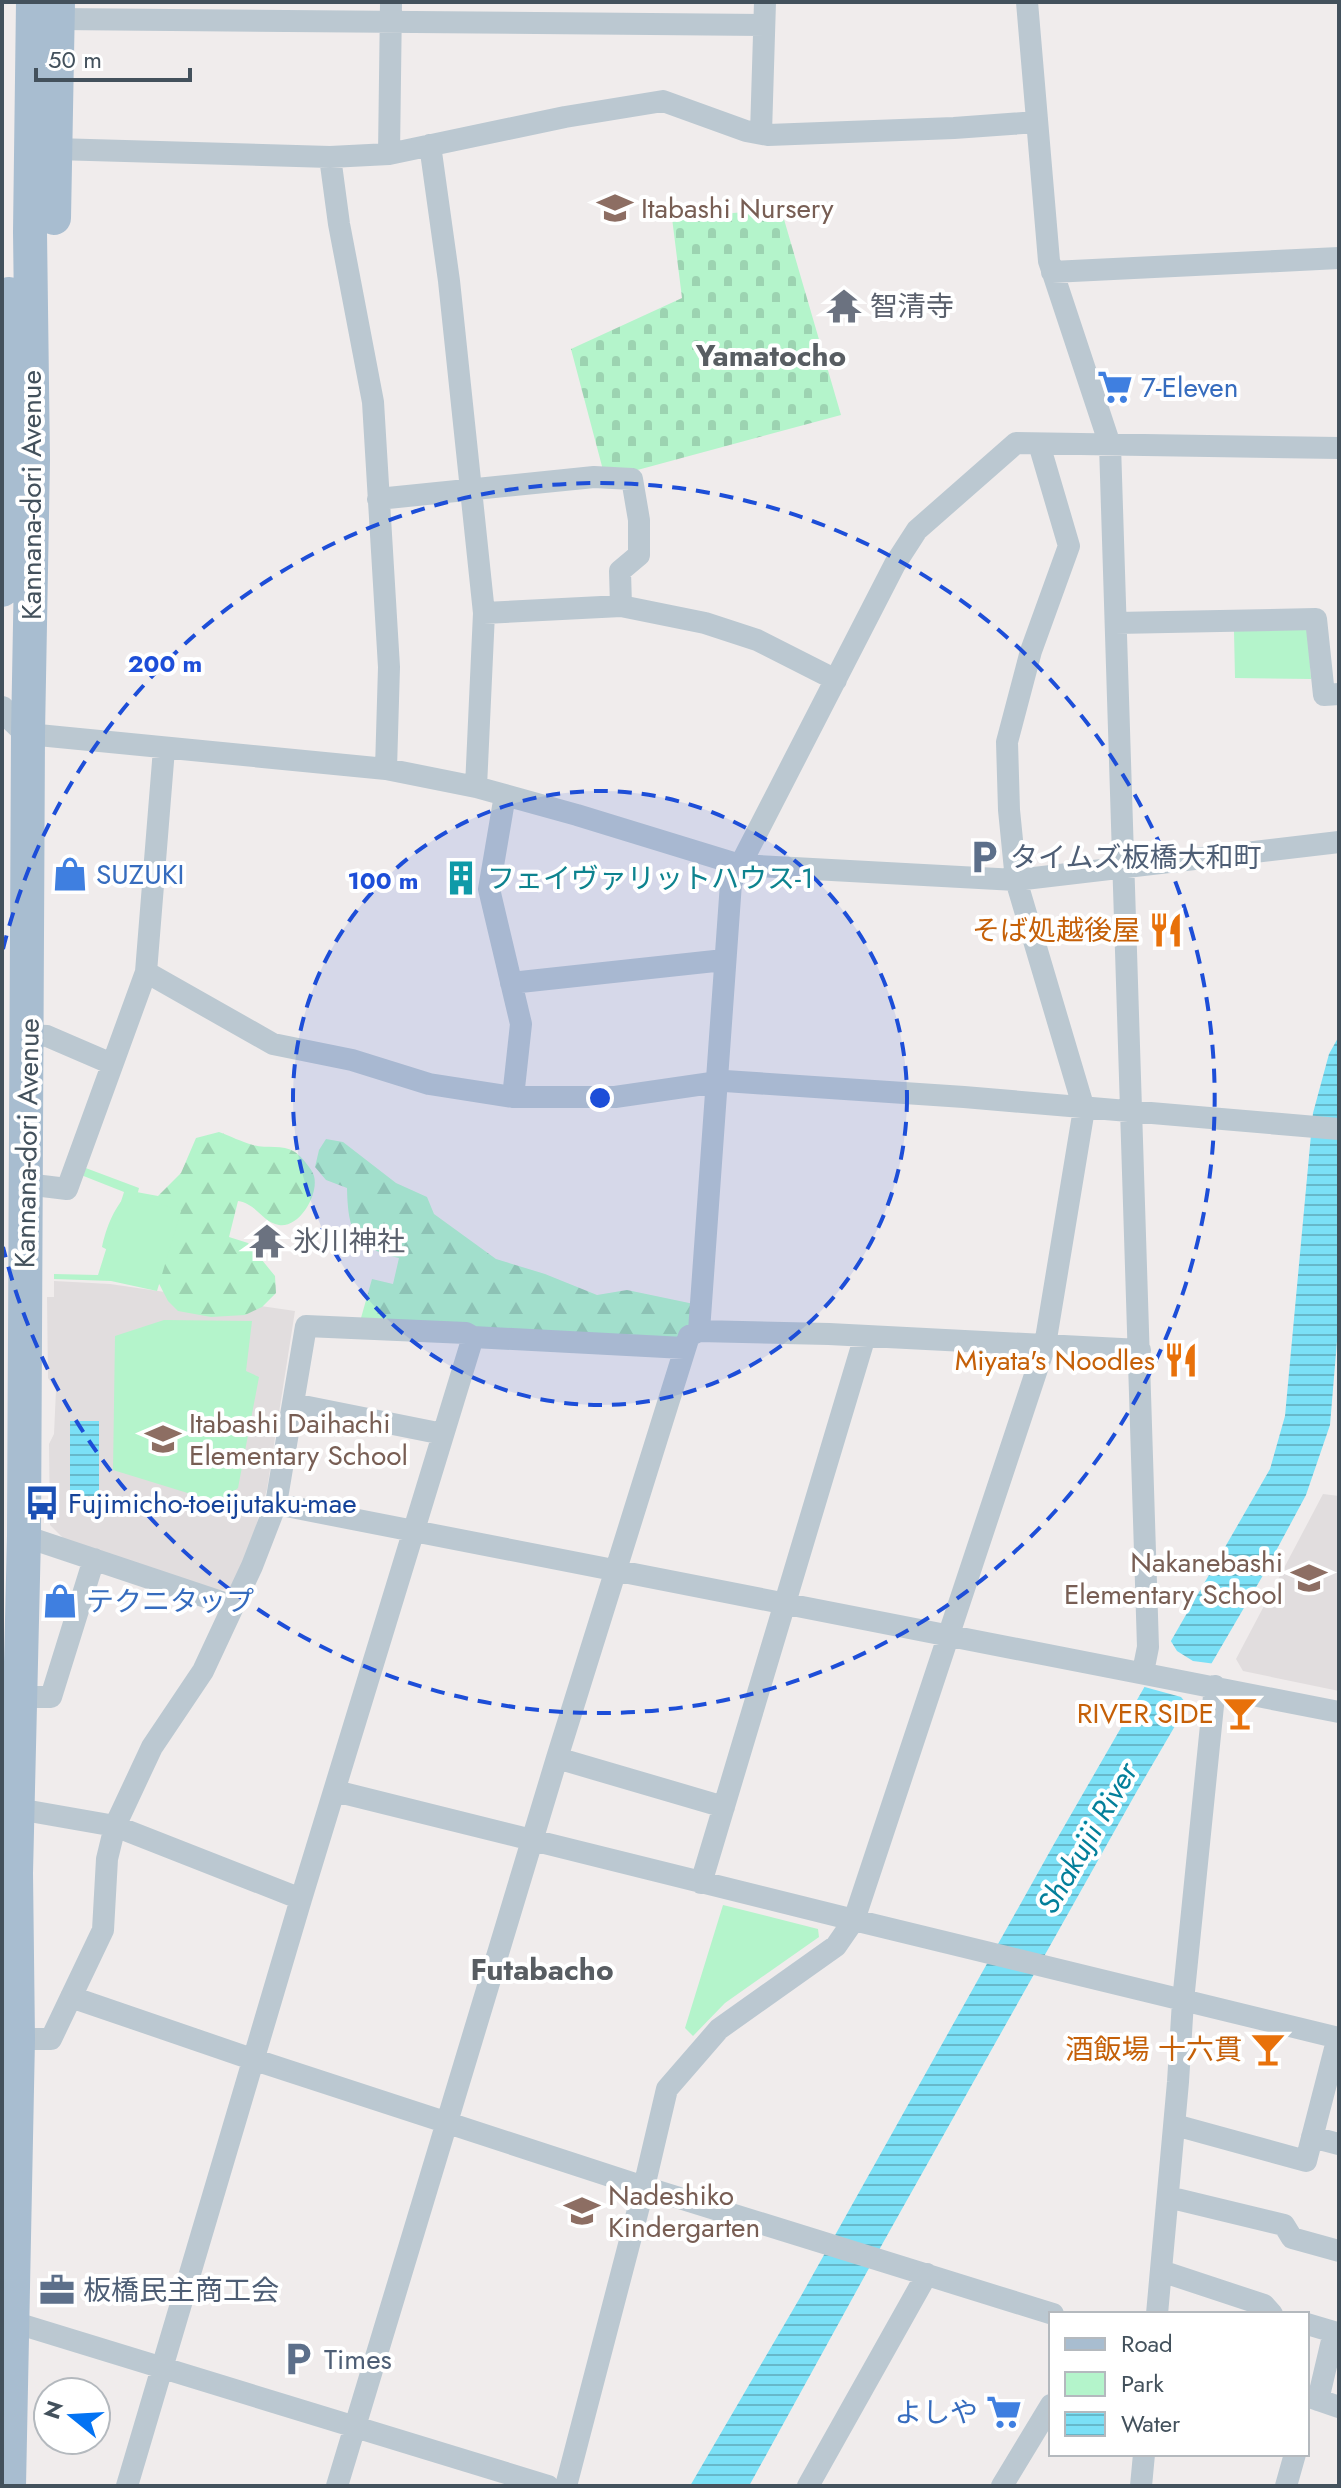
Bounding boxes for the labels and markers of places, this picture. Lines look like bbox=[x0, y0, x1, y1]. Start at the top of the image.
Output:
place label: Itabashi Nursery bbox=[641, 188, 834, 229]
school or university icon: Itabashi Nursery bbox=[596, 189, 634, 227]
place label: 智清寺 bbox=[870, 286, 954, 327]
temple icon: 智清寺 bbox=[825, 287, 863, 325]
place label: 7-Eleven bbox=[1141, 367, 1238, 408]
supermarket icon: 7-Eleven bbox=[1096, 368, 1134, 406]
place label: タイムズ板橋大和町 bbox=[1010, 837, 1261, 878]
parking icon: タイムズ板橋大和町 bbox=[965, 838, 1003, 876]
place label: SUZUKI bbox=[96, 854, 184, 895]
shop icon: SUZUKI bbox=[51, 855, 89, 893]
place label: フェイヴァリットハウス-1 bbox=[487, 858, 813, 899]
building icon: フェイヴァリットハウス-1 bbox=[442, 859, 480, 897]
place label: そば処越後屋 bbox=[972, 910, 1140, 951]
restaurant icon: そば処越後屋 bbox=[1147, 911, 1185, 949]
centre of rings bbox=[586, 1084, 614, 1112]
place label: 氷川神社 bbox=[293, 1221, 405, 1262]
temple icon: 氷川神社 bbox=[248, 1222, 286, 1260]
place label: Miyata's Noodles bbox=[955, 1340, 1155, 1381]
restaurant icon: Miyata's Noodles bbox=[1162, 1341, 1200, 1379]
place label: Itabashi Daihachi Elementary School bbox=[189, 1403, 408, 1476]
school or university icon: Itabashi Daihachi Elementary School bbox=[144, 1420, 182, 1458]
place label: Fujimicho-toeijutaku-mae bbox=[68, 1483, 357, 1524]
bus stop icon: Fujimicho-toeijutaku-mae bbox=[23, 1484, 61, 1522]
place label: Nakanebashi Elementary School bbox=[1064, 1542, 1283, 1615]
school or university icon: Nakanebashi Elementary School bbox=[1290, 1559, 1328, 1597]
place label: テクニタップ bbox=[86, 1581, 254, 1622]
shop icon: テクニタップ bbox=[41, 1582, 79, 1620]
place label: RIVER SIDE bbox=[1077, 1693, 1214, 1734]
bar icon: RIVER SIDE bbox=[1221, 1694, 1259, 1732]
place label: 酒飯場 十六貫 bbox=[1066, 2029, 1242, 2070]
bar icon: 酒飯場 十六貫 bbox=[1249, 2030, 1287, 2068]
place label: Nadeshiko Kindergarten bbox=[608, 2175, 760, 2248]
school or university icon: Nadeshiko Kindergarten bbox=[563, 2192, 601, 2230]
place label: 板橋民主商工会 bbox=[83, 2270, 279, 2311]
office icon: 板橋民主商工会 bbox=[38, 2271, 76, 2309]
place label: Times bbox=[324, 2339, 392, 2380]
parking icon: Times bbox=[279, 2340, 317, 2378]
place label: よしや bbox=[894, 2392, 978, 2433]
supermarket icon: よしや bbox=[985, 2393, 1023, 2431]

